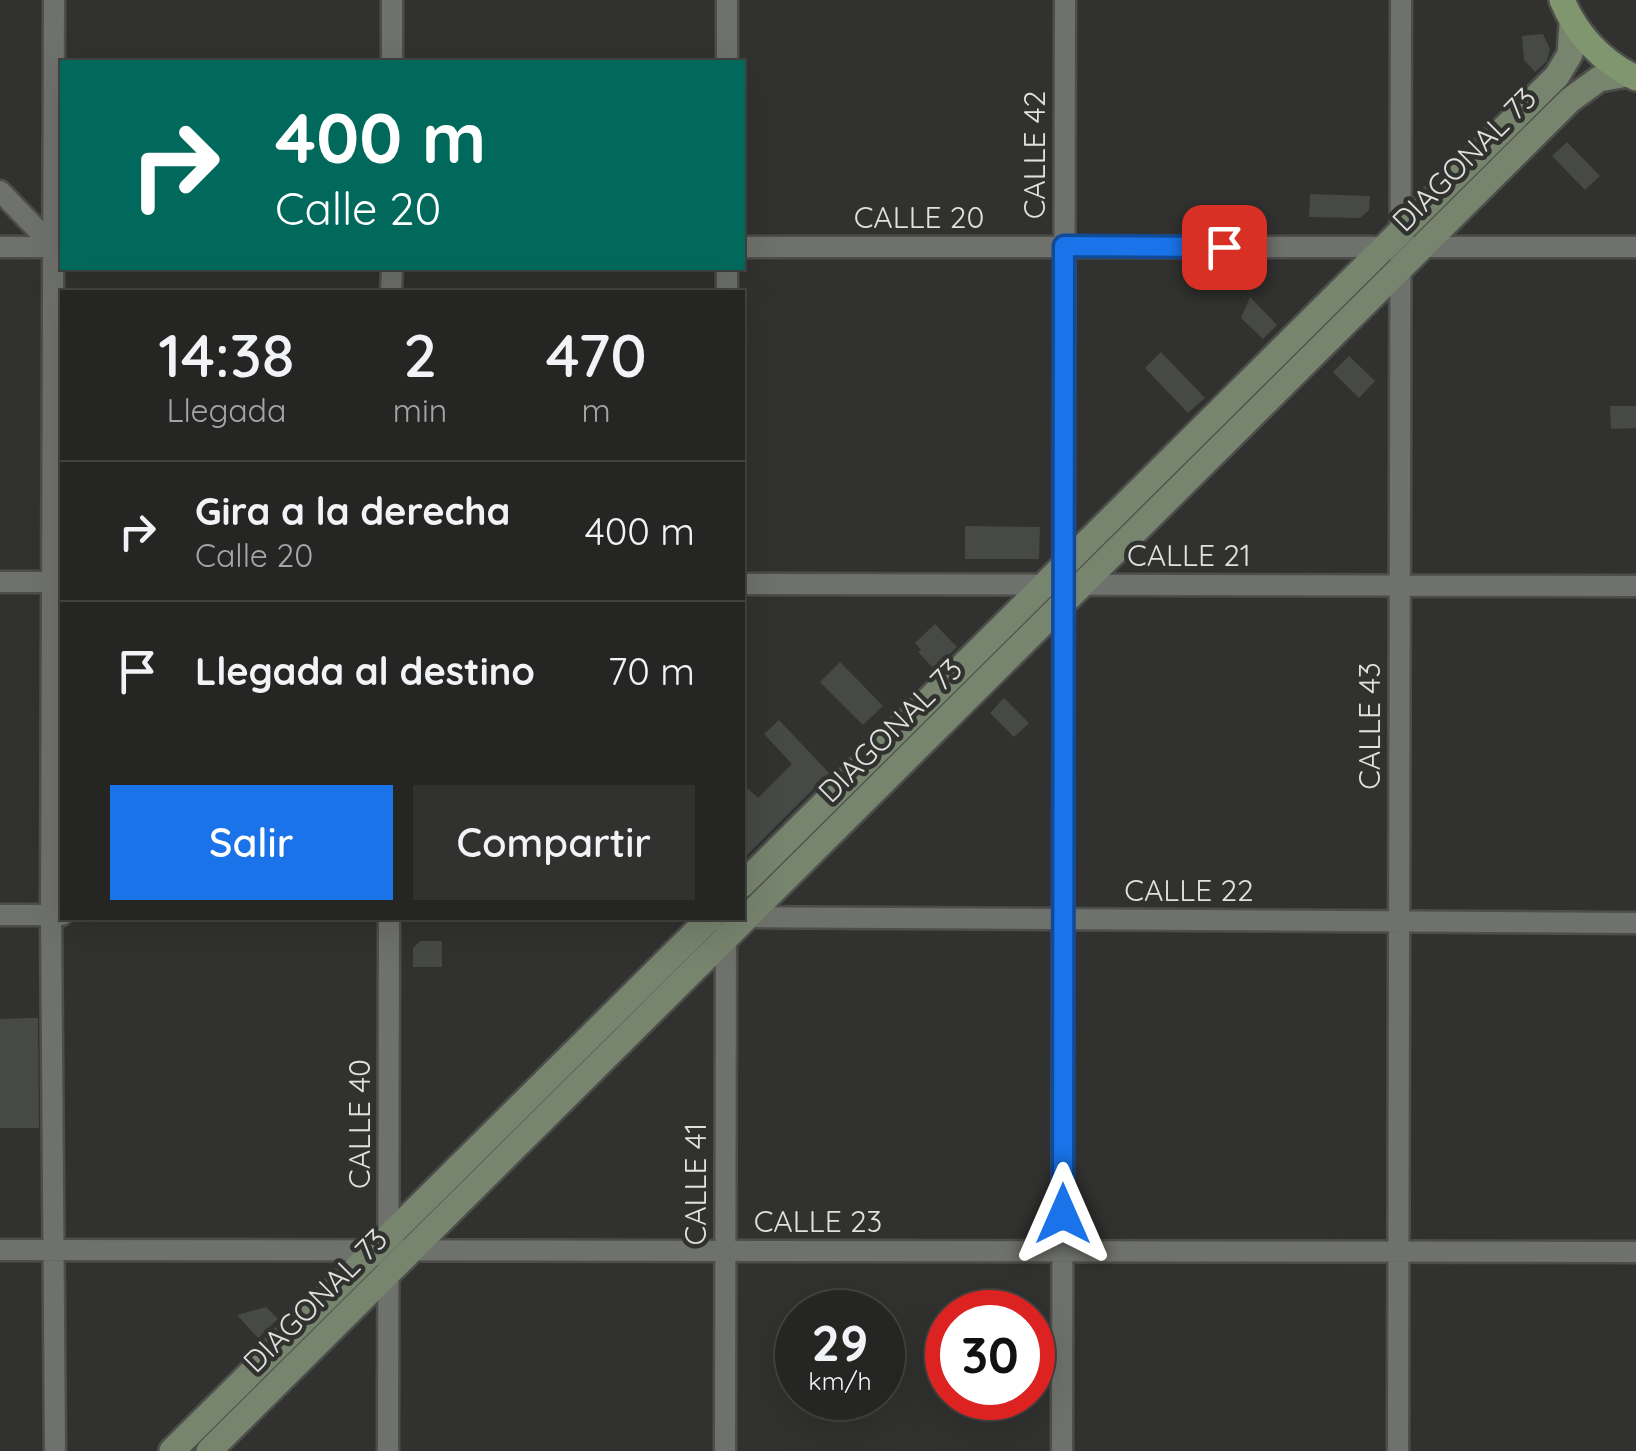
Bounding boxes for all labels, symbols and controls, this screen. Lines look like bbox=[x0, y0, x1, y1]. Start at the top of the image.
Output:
street label: DIAGONAL 73 bbox=[1384, 79, 1544, 239]
street label: CALLE 42 bbox=[1015, 91, 1053, 219]
text: 400 m bbox=[275, 93, 486, 181]
icon: right bbox=[110, 100, 240, 230]
text: Calle 20 bbox=[275, 180, 441, 236]
street label: CALLE 20 bbox=[854, 198, 984, 236]
pin bbox=[1182, 205, 1267, 290]
icon: arrive bbox=[1197, 220, 1252, 275]
text: 14:38 bbox=[158, 317, 294, 392]
text: 2 bbox=[403, 317, 437, 392]
text: 470 bbox=[546, 317, 647, 392]
text: Llegada bbox=[166, 390, 286, 430]
text: min bbox=[393, 390, 447, 430]
text: m bbox=[582, 390, 611, 430]
text: Gira a la derecha bbox=[195, 487, 510, 535]
icon: right bbox=[110, 504, 165, 559]
text: 400 m bbox=[585, 507, 695, 555]
text: Calle 20 bbox=[195, 535, 313, 575]
street label: CALLE 21 bbox=[1127, 536, 1251, 574]
icon: arrive bbox=[110, 644, 165, 699]
text: Llegada al destino bbox=[195, 647, 535, 695]
text: 70 m bbox=[608, 647, 695, 695]
street label: DIAGONAL 73 bbox=[810, 650, 970, 810]
street label: CALLE 43 bbox=[1350, 662, 1388, 790]
button: Salir bbox=[110, 785, 393, 900]
button: Compartir bbox=[413, 785, 695, 900]
street label: CALLE 22 bbox=[1124, 871, 1254, 909]
street label: CALLE 40 bbox=[340, 1059, 378, 1189]
street label: CALLE 41 bbox=[676, 1123, 714, 1245]
position arrow bbox=[1011, 1162, 1115, 1266]
street label: CALLE 23 bbox=[754, 1202, 882, 1240]
street label: DIAGONAL 73 bbox=[235, 1220, 395, 1380]
speed limit sign: 30 bbox=[925, 1290, 1055, 1420]
text: 29 bbox=[812, 1311, 868, 1374]
text: km/h bbox=[808, 1365, 872, 1396]

